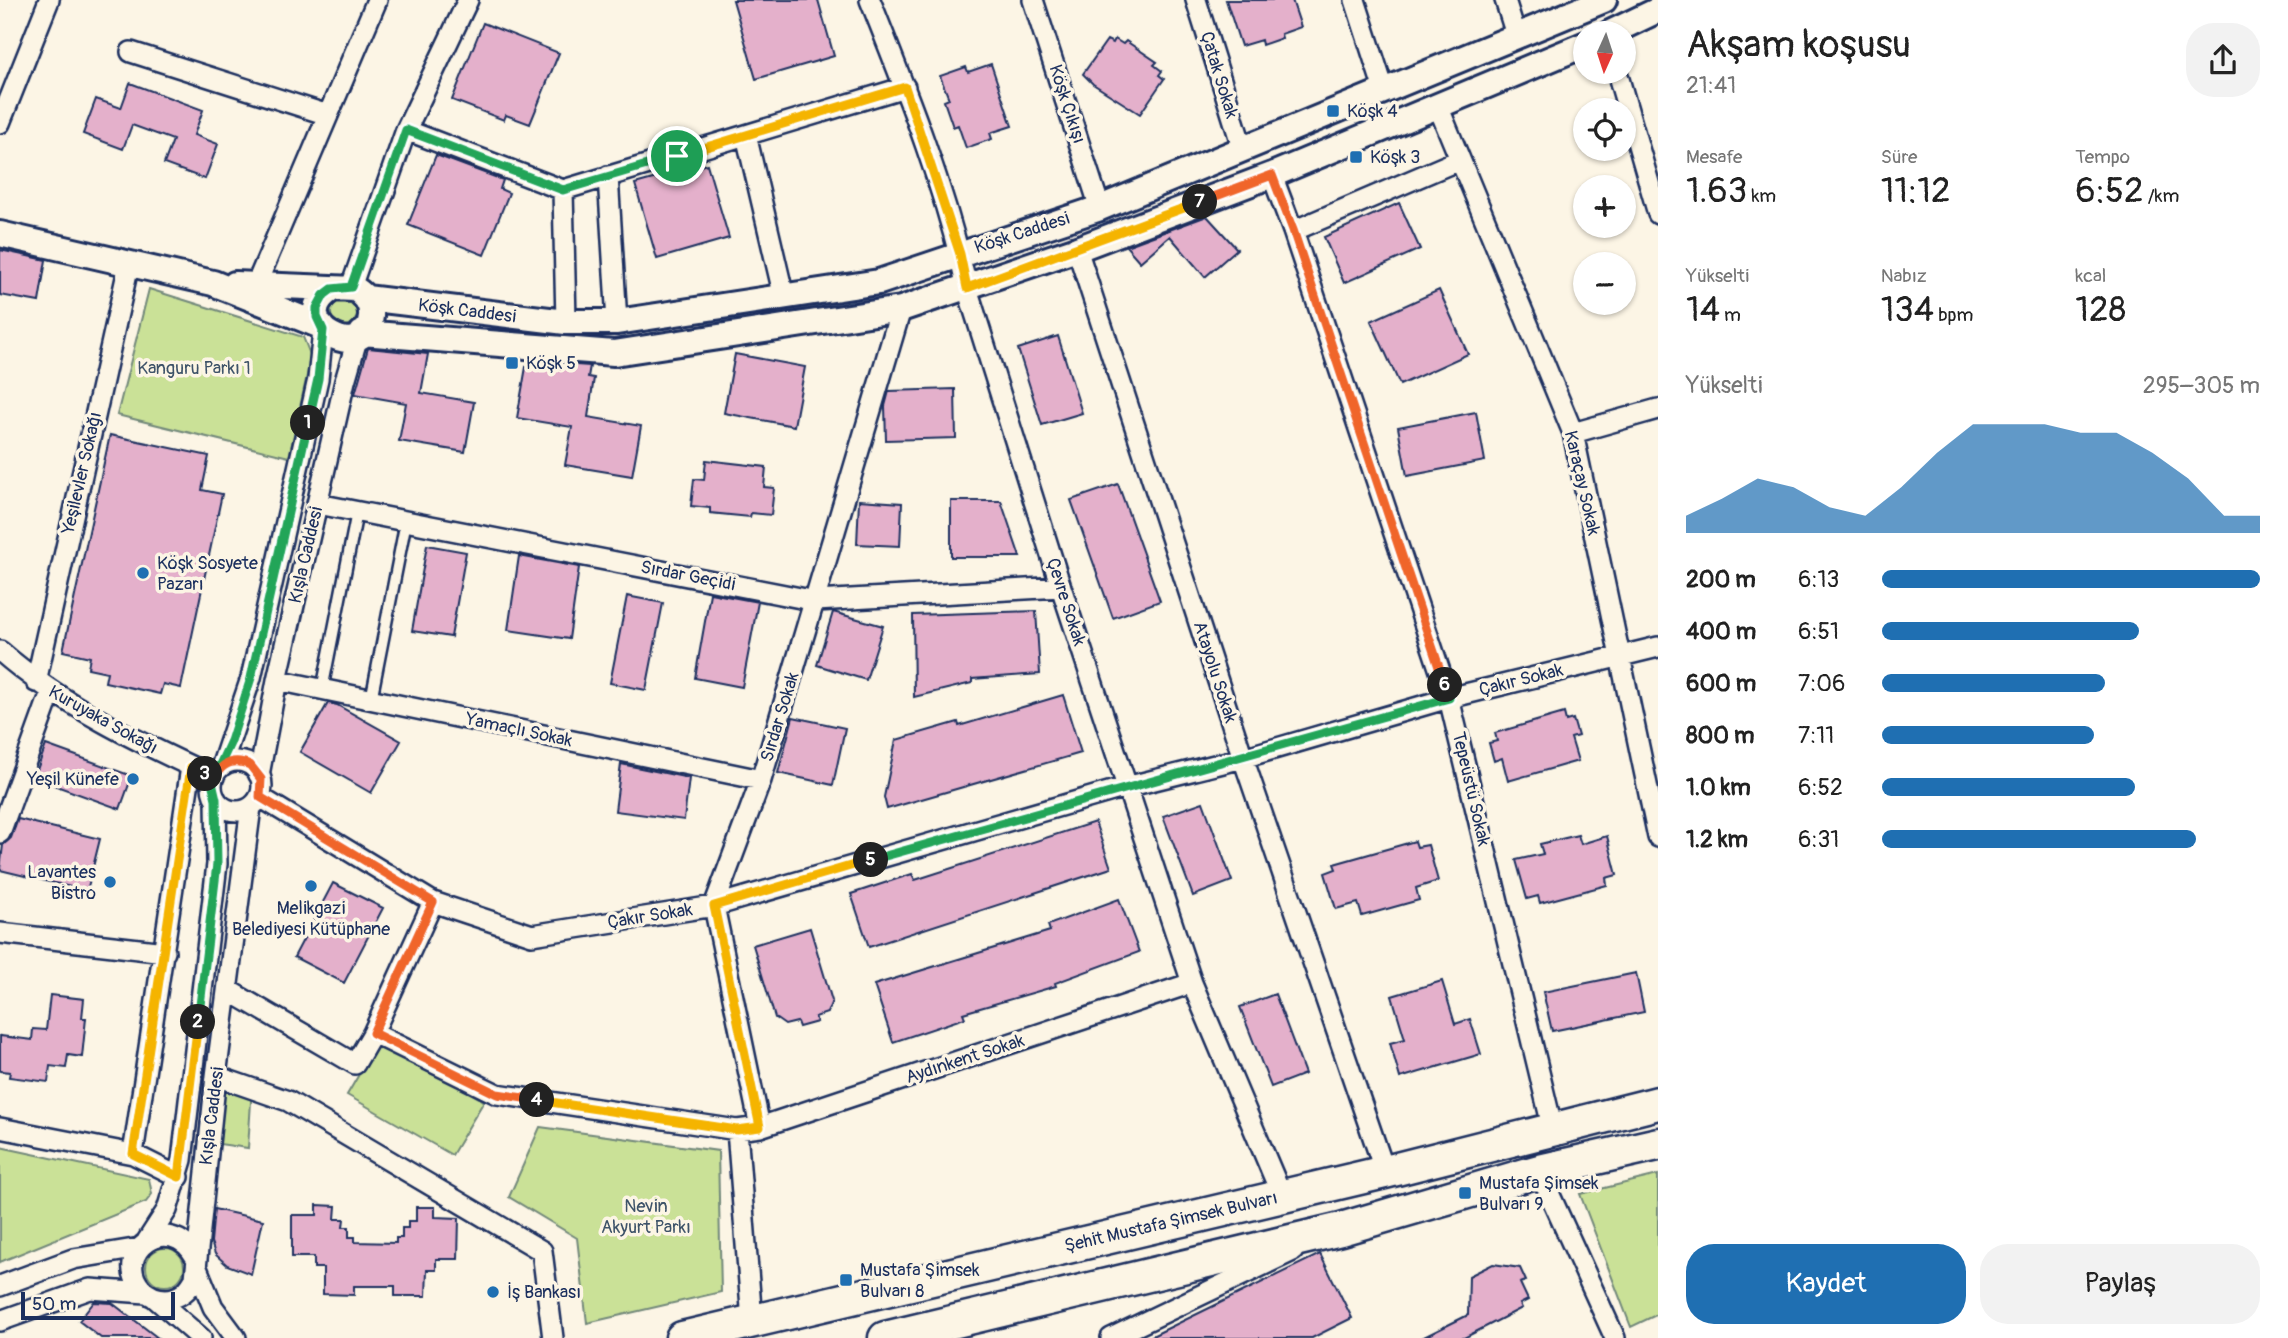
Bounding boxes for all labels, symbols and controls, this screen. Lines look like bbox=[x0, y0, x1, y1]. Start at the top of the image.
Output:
north arrow bbox=[1573, 21, 1636, 84]
map controls bbox=[1573, 21, 1636, 315]
text: Akşam koşusu bbox=[1686, 21, 1911, 69]
button: share bbox=[2186, 23, 2260, 97]
street label: Çatak Sokak bbox=[1195, 29, 1243, 122]
street label: Köşk Çıkışı bbox=[1043, 62, 1091, 146]
text: 21:41 bbox=[1686, 71, 1736, 100]
button: locate bbox=[1573, 98, 1636, 161]
place label: Köşk 4 bbox=[1347, 100, 1398, 123]
marker: Köşk 4 bbox=[1325, 103, 1341, 119]
pin bbox=[647, 126, 707, 186]
icon: arrive bbox=[658, 137, 696, 175]
text: Mesafe bbox=[1686, 145, 1742, 169]
text: Süre bbox=[1881, 145, 1917, 169]
text: Tempo bbox=[2075, 145, 2130, 169]
place label: Köşk 3 bbox=[1370, 146, 1420, 169]
marker: Köşk 3 bbox=[1348, 149, 1364, 165]
text: 1.63 bbox=[1686, 169, 1747, 213]
text: 11:12 bbox=[1881, 169, 1951, 213]
text: 6:52 bbox=[2075, 169, 2144, 213]
button: + bbox=[1573, 175, 1636, 238]
pin: 7 bbox=[1182, 184, 1218, 220]
text: km bbox=[1747, 184, 1776, 208]
text: /km bbox=[2144, 184, 2179, 208]
text: 7 bbox=[1194, 189, 1205, 213]
street label: Köşk Caddesi bbox=[972, 207, 1072, 259]
button: − bbox=[1573, 252, 1636, 315]
text: Yükselti bbox=[1686, 264, 1749, 288]
text: Nabız bbox=[1881, 264, 1927, 288]
text: kcal bbox=[2075, 264, 2106, 288]
text: 14 bbox=[1686, 288, 1720, 332]
text: 134 bbox=[1881, 288, 1934, 332]
text: 128 bbox=[2075, 288, 2126, 332]
street label: Köşk Caddesi bbox=[417, 294, 517, 328]
text: m bbox=[1720, 303, 1741, 327]
text: bpm bbox=[1934, 303, 1973, 327]
place label: Köşk 5 bbox=[526, 352, 576, 375]
marker: Köşk 5 bbox=[504, 355, 520, 371]
park label: Kanguru Parkı 1 bbox=[137, 357, 251, 380]
text: Yükselti bbox=[1686, 371, 1763, 400]
text: 295–305 m bbox=[2143, 371, 2260, 400]
pin: 1 bbox=[290, 406, 326, 440]
street label: Yeşilevler Sokağı bbox=[57, 410, 107, 537]
text: 1 bbox=[304, 410, 311, 434]
street label: Karaçay Sokak bbox=[1559, 428, 1605, 538]
street label: Kışla Caddesi bbox=[284, 504, 328, 606]
place label: Köşk Sosyete Pazarı bbox=[157, 552, 258, 596]
street label: Çevre Sokak bbox=[1041, 555, 1091, 649]
street label: Sırdar Geçidi bbox=[639, 556, 737, 596]
marker: Köşk Sosyete Pazarı bbox=[135, 565, 151, 581]
text: 200 m bbox=[1686, 565, 1756, 594]
text: 6:13 bbox=[1798, 565, 1839, 594]
text: 400 m bbox=[1686, 617, 1756, 646]
text: 6:51 bbox=[1798, 617, 1839, 646]
street label: Atayolu Sokak bbox=[1188, 618, 1242, 726]
street label: Çakır Sokak bbox=[1477, 658, 1566, 702]
pin: 6 bbox=[1428, 668, 1462, 702]
street label: Sırdar Sokak bbox=[755, 669, 805, 765]
text: 600 m bbox=[1686, 669, 1756, 698]
text: 7:06 bbox=[1798, 669, 1845, 698]
text: 6 bbox=[1439, 672, 1450, 696]
street label: Kuruyaka Sokağı bbox=[44, 680, 162, 760]
street label: Yamaçlı Sokak bbox=[463, 707, 575, 753]
text: 800 m bbox=[1686, 721, 1754, 750]
text: 7:11 bbox=[1798, 721, 1834, 750]
street label: Tepeüstü Sokak bbox=[1447, 730, 1495, 849]
pin: 3 bbox=[188, 756, 222, 792]
text: 3 bbox=[199, 761, 210, 785]
place label: Yeşil Künefe bbox=[26, 768, 119, 791]
marker: Yeşil Künefe bbox=[125, 771, 141, 787]
text: 1.0 km bbox=[1686, 773, 1751, 802]
text: 6:52 bbox=[1798, 773, 1843, 802]
text: 1.2 km bbox=[1686, 825, 1748, 854]
text: 6:31 bbox=[1798, 825, 1839, 854]
pin: 5 bbox=[854, 842, 888, 878]
text: 5 bbox=[865, 847, 876, 871]
place label: Lavantes Bistro bbox=[27, 861, 96, 905]
marker: Lavantes Bistro bbox=[102, 874, 118, 890]
marker: Melikgazi Belediyesi Kütüphane bbox=[303, 878, 319, 894]
place label: Melikgazi Belediyesi Kütüphane bbox=[232, 897, 390, 941]
street label: Çakır Sokak bbox=[606, 898, 695, 934]
pin: 2 bbox=[180, 1004, 216, 1040]
text: 2 bbox=[192, 1009, 203, 1033]
street label: Aydınkent Sokak bbox=[903, 1029, 1028, 1089]
street label: Kışla Caddesi bbox=[195, 1066, 229, 1166]
pin: 4 bbox=[520, 1082, 554, 1118]
text: 4 bbox=[531, 1087, 542, 1111]
place label: Mustafa Şimsek Bulvarı 9 bbox=[1479, 1172, 1599, 1216]
marker: Mustafa Şimsek Bulvarı 9 bbox=[1457, 1185, 1473, 1201]
street label: Şehit Mustafa Şimsek Bulvarı bbox=[1062, 1186, 1280, 1258]
park label: Nevin Akyurt Parkı bbox=[601, 1195, 691, 1239]
button: Kaydet bbox=[1686, 1244, 1966, 1324]
button: Paylaş bbox=[1980, 1244, 2260, 1324]
place label: Mustafa Şimsek Bulvarı 8 bbox=[860, 1259, 980, 1303]
marker: Mustafa Şimsek Bulvarı 8 bbox=[838, 1272, 854, 1288]
place label: İş Bankası bbox=[507, 1281, 581, 1304]
marker: İş Bankası bbox=[485, 1284, 501, 1300]
scale bar bbox=[21, 1289, 175, 1321]
text: 50 m bbox=[32, 1292, 76, 1316]

